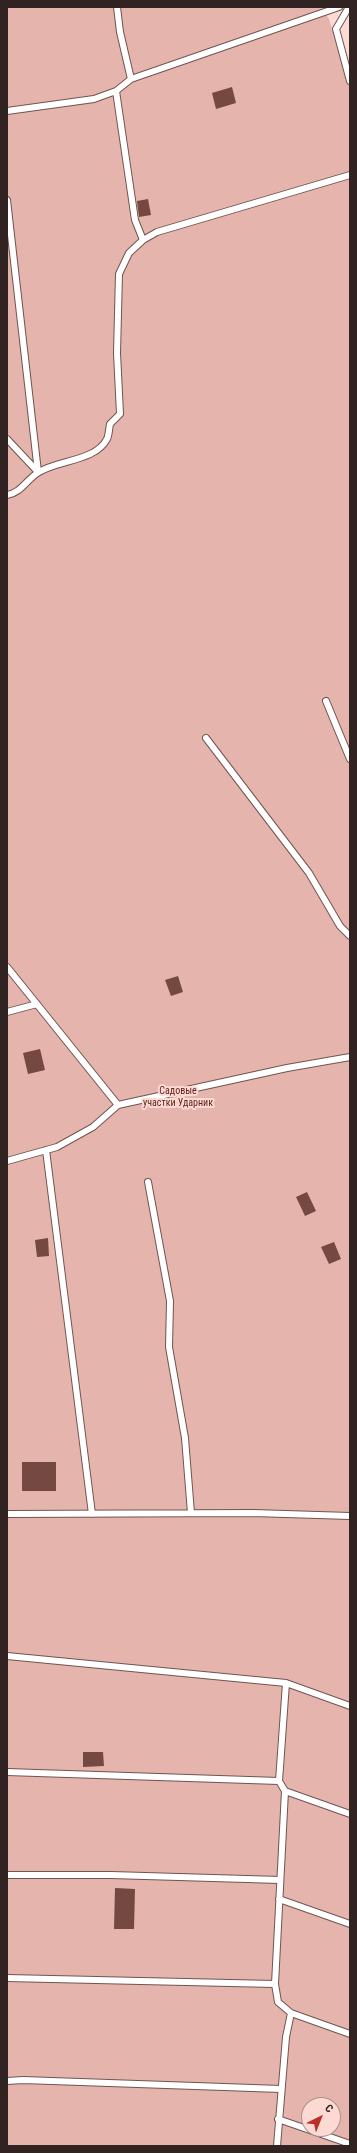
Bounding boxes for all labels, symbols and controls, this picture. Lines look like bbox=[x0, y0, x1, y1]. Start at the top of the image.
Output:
park label: Садовые участки Ударник bbox=[143, 1085, 213, 1108]
north arrow bbox=[301, 2097, 341, 2137]
text: С bbox=[322, 2102, 336, 2115]

